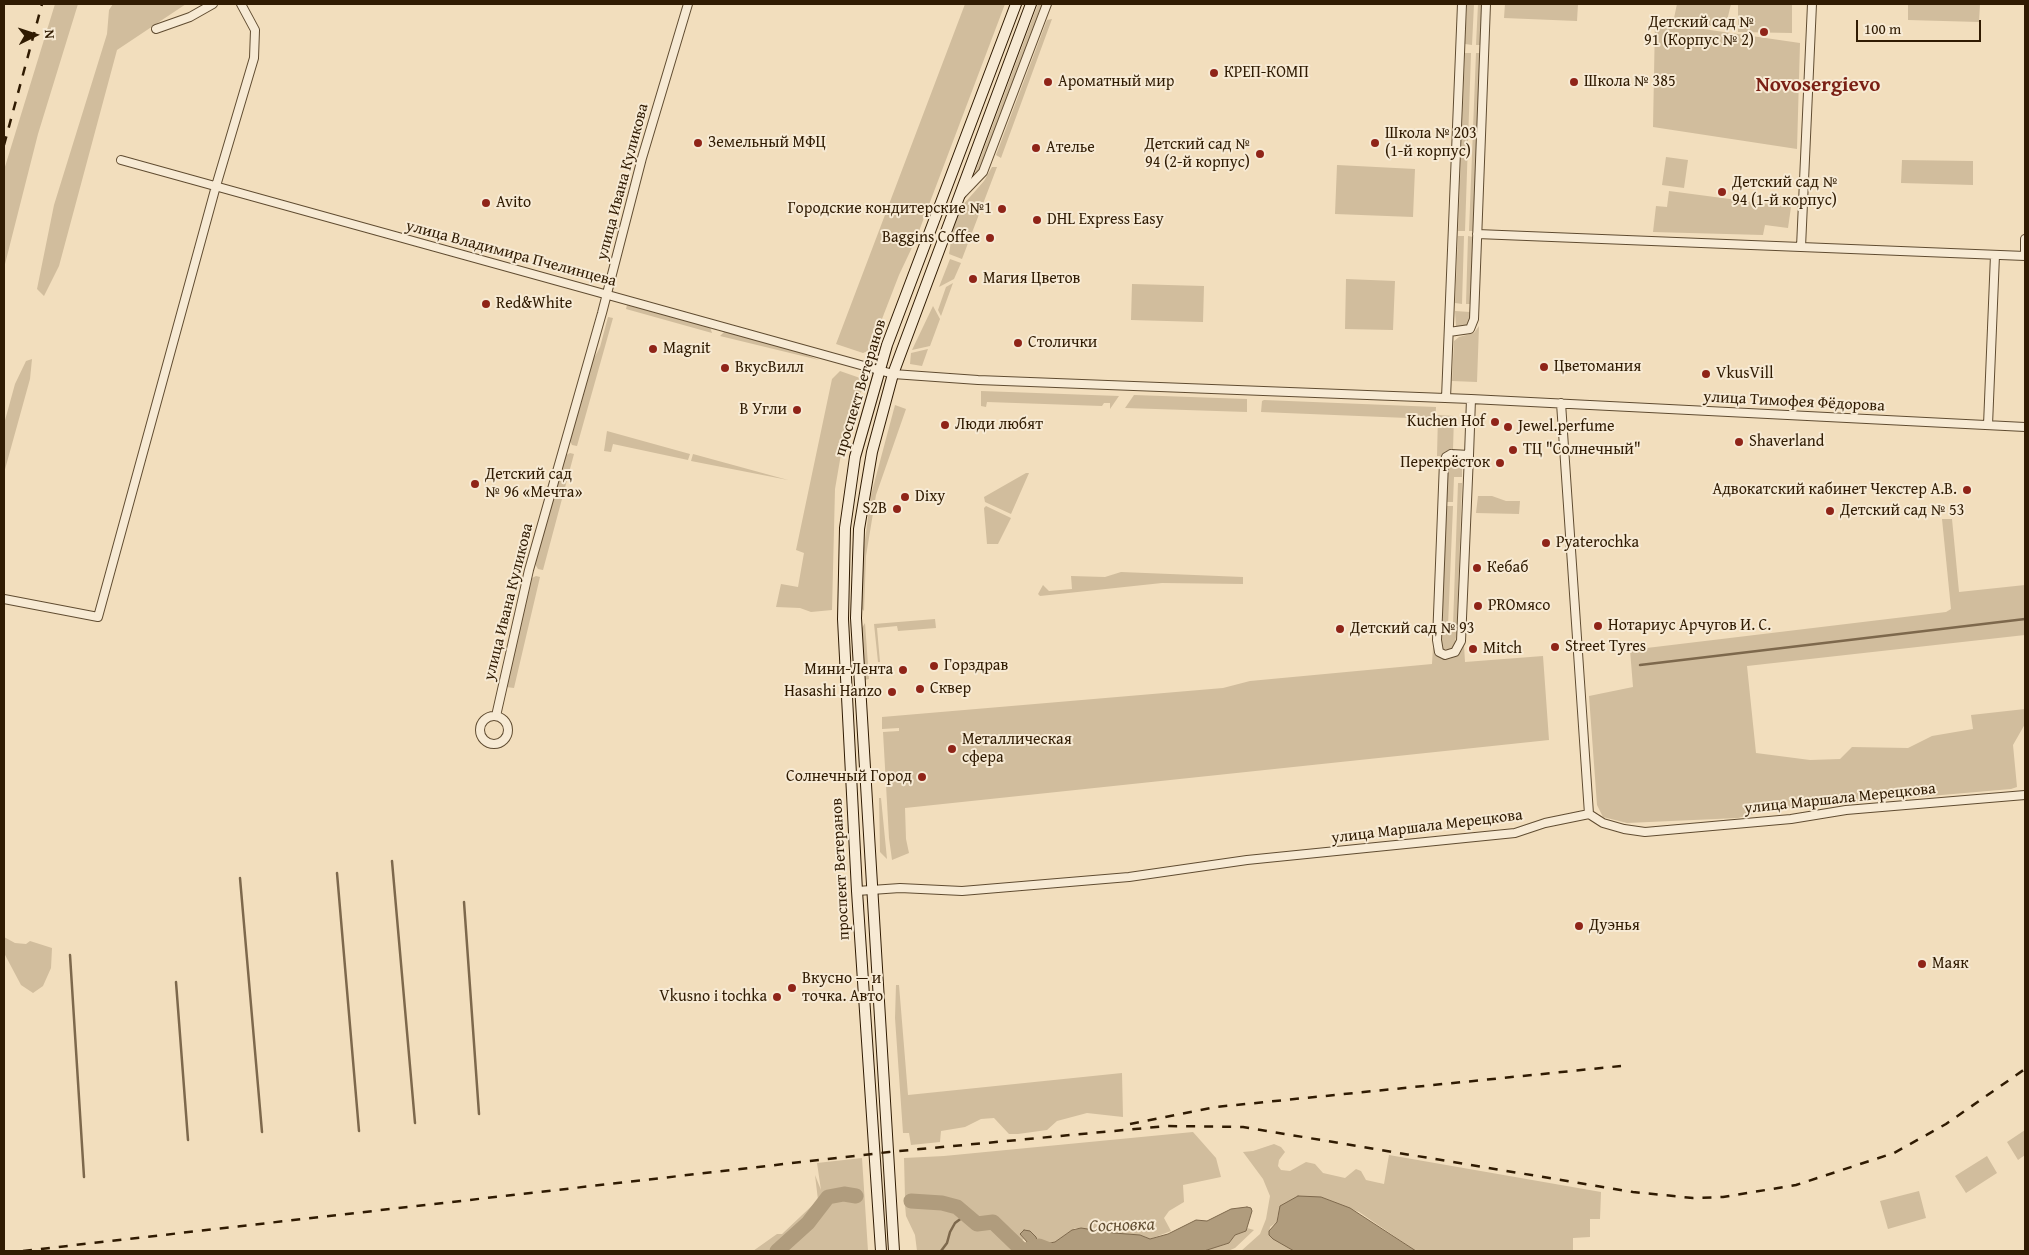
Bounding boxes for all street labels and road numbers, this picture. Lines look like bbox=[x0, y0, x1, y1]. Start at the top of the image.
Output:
street label: улица Ивана Куликова bbox=[593, 101, 653, 263]
street label: улица Владимира Пчелинцева bbox=[404, 217, 618, 291]
street label: проспект Ветеранов bbox=[831, 317, 891, 459]
street label: улица Тимофея Фёдорова bbox=[1703, 388, 1885, 416]
street label: улица Ивана Куликова bbox=[480, 521, 538, 683]
street label: улица Маршала Мерецкова bbox=[1743, 779, 1937, 819]
street label: проспект Ветеранов bbox=[828, 797, 854, 941]
street label: улица Маршала Мерецкова bbox=[1330, 806, 1524, 848]

